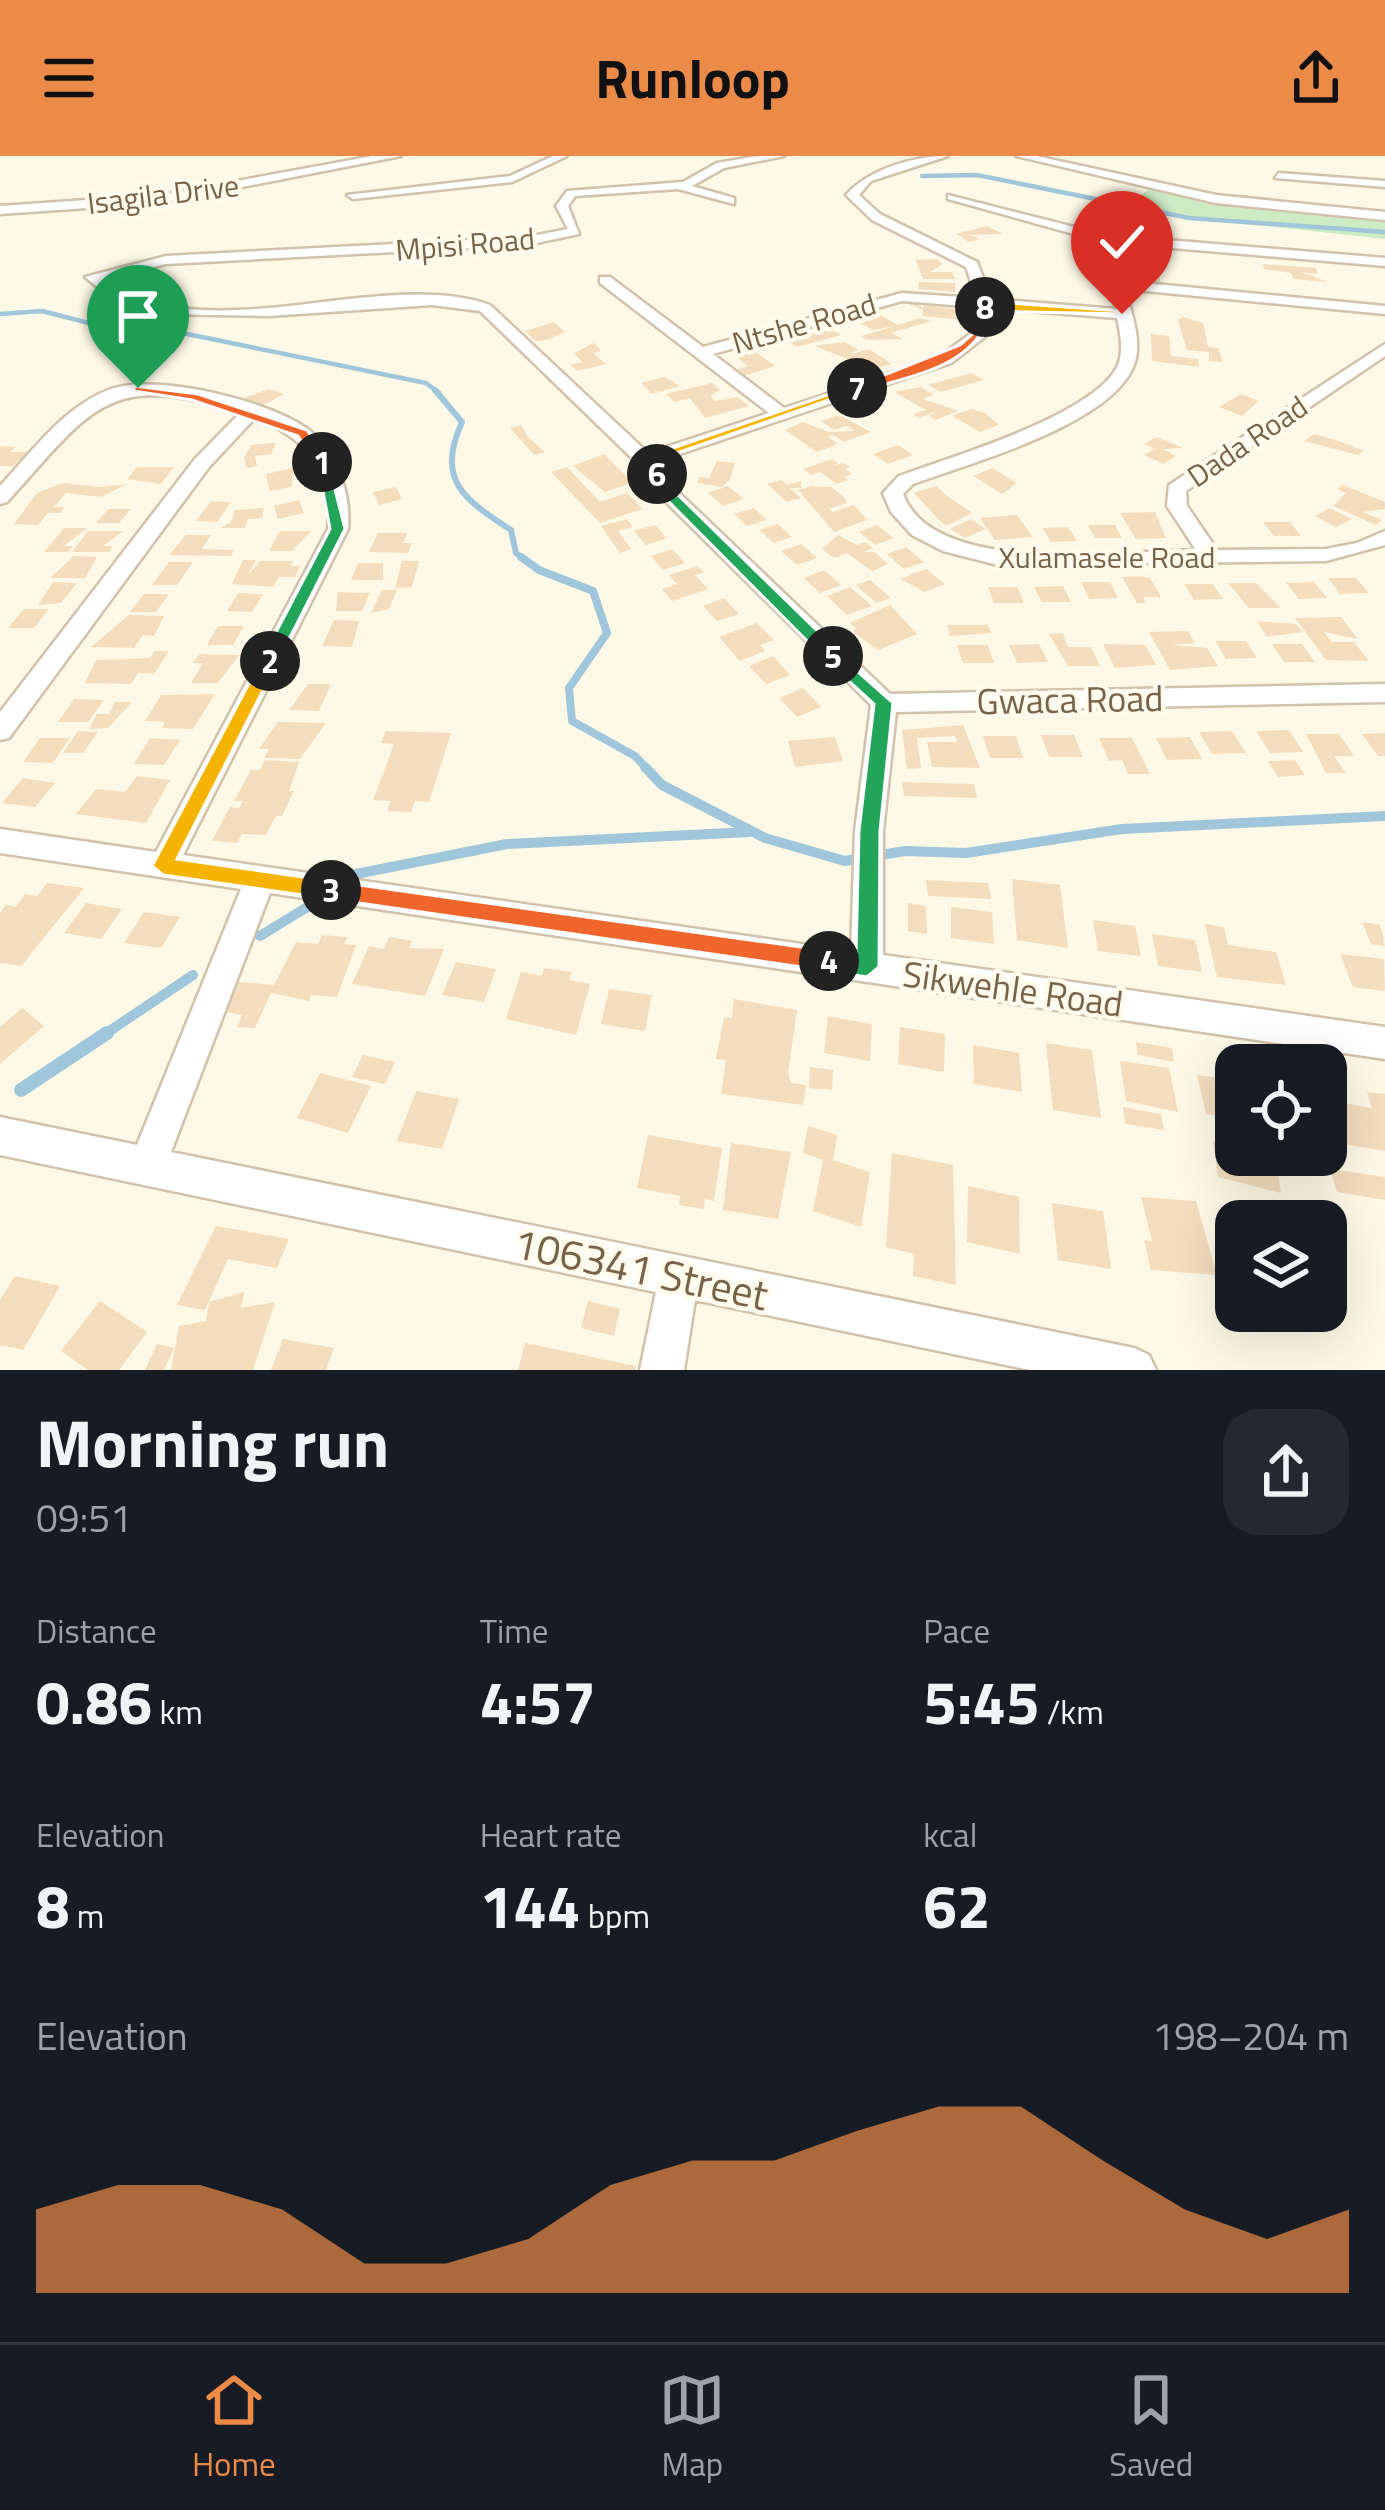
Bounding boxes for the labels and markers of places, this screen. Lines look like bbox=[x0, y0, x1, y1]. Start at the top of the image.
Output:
pin bbox=[1071, 191, 1173, 314]
pin bbox=[87, 265, 189, 388]
pin: 8 bbox=[955, 277, 1015, 337]
pin: 7 bbox=[827, 358, 887, 418]
pin: 1 bbox=[292, 432, 352, 492]
pin: 6 bbox=[627, 444, 687, 504]
pin: 5 bbox=[803, 626, 863, 686]
pin: 2 bbox=[240, 631, 300, 691]
pin: 3 bbox=[301, 860, 361, 920]
pin: 4 bbox=[799, 931, 859, 991]

